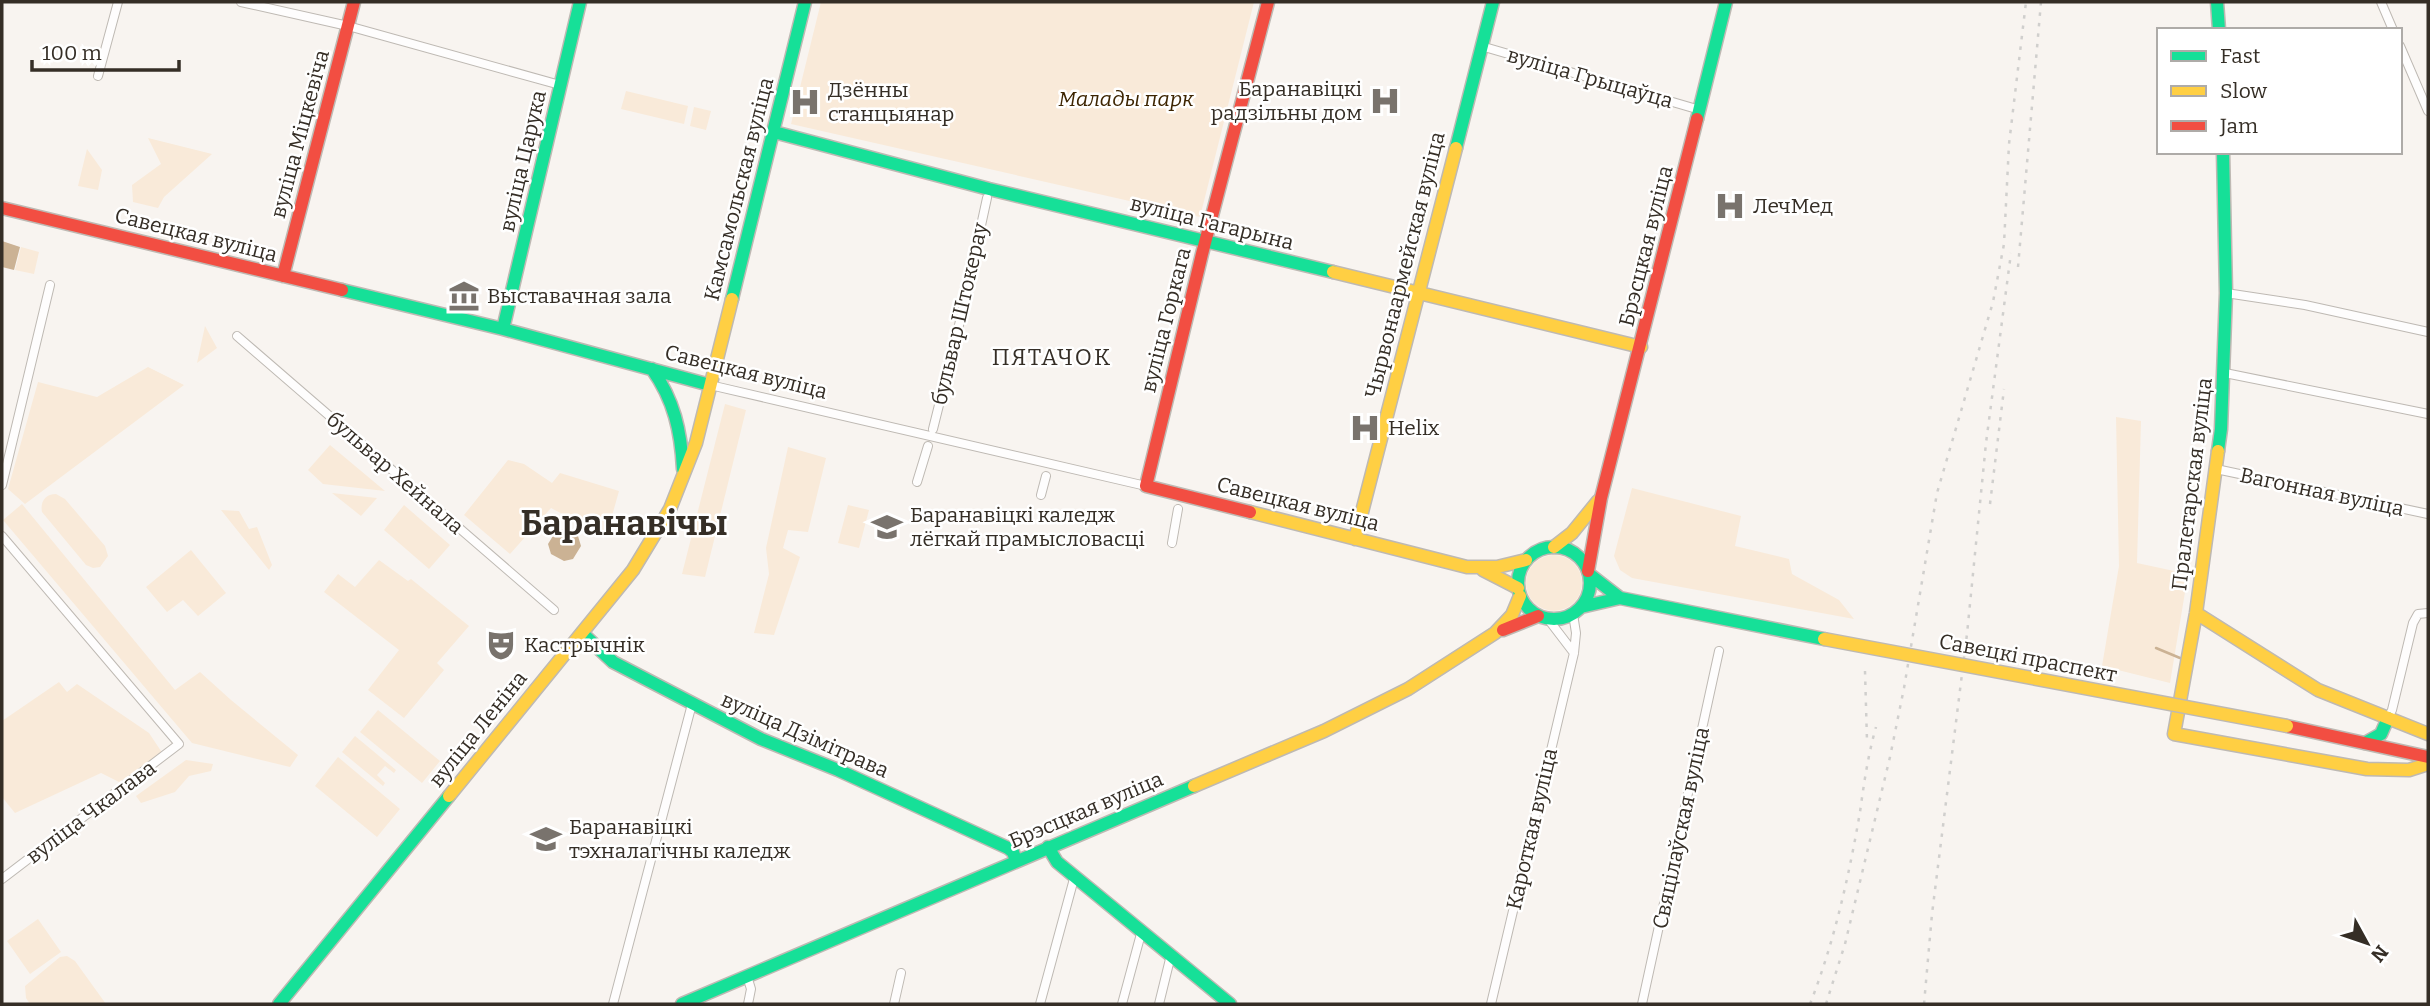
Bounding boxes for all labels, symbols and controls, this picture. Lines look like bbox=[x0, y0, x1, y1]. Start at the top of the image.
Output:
scale bar bbox=[32, 28, 178, 72]
legend bbox=[2157, 28, 2402, 154]
text: 100 m bbox=[42, 40, 102, 66]
street label: вуліца Грыцаўца bbox=[1504, 42, 1676, 114]
text: Fast bbox=[2220, 43, 2261, 69]
street label: вуліца Міцкевіча bbox=[265, 47, 335, 221]
street label: Камсамольская вуліца bbox=[699, 74, 779, 303]
place label: Баранавіцкі радзільны дом bbox=[1211, 76, 1362, 126]
place label: Дзённы станцыянар bbox=[828, 77, 954, 127]
text: Slow bbox=[2220, 78, 2267, 104]
hospital icon: Баранавіцкі радзільны дом bbox=[1368, 84, 1402, 118]
hospital icon: Дзённы станцыянар bbox=[788, 85, 822, 119]
park label: Малады парк bbox=[1058, 86, 1194, 112]
street label: вуліца Царука bbox=[494, 87, 552, 234]
text: Jam bbox=[2219, 113, 2258, 139]
street label: Чырвонаармейская вуліца bbox=[1359, 129, 1451, 401]
street label: Брэсцкая вуліца bbox=[1613, 162, 1679, 329]
hospital icon: ЛечМед bbox=[1713, 189, 1747, 223]
street label: вуліца Гагарына bbox=[1128, 190, 1297, 256]
place label: ЛечМед bbox=[1753, 193, 1833, 219]
street label: Савецкая вуліца bbox=[112, 202, 281, 268]
street label: бульвар Штокерау bbox=[926, 219, 994, 408]
street label: вуліца Горкага bbox=[1135, 244, 1197, 395]
museum icon: Выставачная зала bbox=[447, 279, 481, 313]
place label: Выставачная зала bbox=[487, 283, 672, 309]
street label: Савецкая вуліца bbox=[662, 339, 831, 405]
district label: ПЯТАЧОК bbox=[992, 343, 1112, 371]
street label: Пралетарская вуліца bbox=[2166, 376, 2218, 592]
street label: бульвар Хейнала bbox=[321, 406, 470, 540]
hospital icon: Helix bbox=[1348, 411, 1382, 445]
place label: Helix bbox=[1388, 415, 1440, 441]
street label: Вагонная вуліца bbox=[2238, 462, 2407, 522]
street label: Савецкая вуліца bbox=[1214, 471, 1383, 537]
district label: Баранавічы bbox=[521, 502, 727, 544]
place label: Баранавіцкі каледж лёгкай прамысловасці bbox=[910, 502, 1145, 552]
school or university icon: Баранавіцкі каледж лёгкай прамысловасці bbox=[870, 510, 904, 544]
theatre icon: Кастрычнік bbox=[484, 628, 518, 662]
street label: Савецкі праспект bbox=[1937, 628, 2119, 688]
place label: Кастрычнік bbox=[524, 632, 645, 658]
street label: вуліца Леніна bbox=[423, 665, 533, 792]
street label: вуліца Дзімітрава bbox=[717, 686, 893, 784]
street label: Свяцілаўская вуліца bbox=[1647, 724, 1715, 931]
street label: Кароткая вуліца bbox=[1501, 745, 1563, 912]
street label: вуліца Чкалава bbox=[21, 755, 161, 869]
street label: Брэсцкая вуліца bbox=[1005, 766, 1167, 854]
place label: Баранавіцкі тэхналагічны каледж bbox=[569, 814, 791, 864]
school or university icon: Баранавіцкі тэхналагічны каледж bbox=[529, 822, 563, 856]
north arrow bbox=[2332, 908, 2402, 978]
text: N bbox=[2366, 941, 2393, 967]

